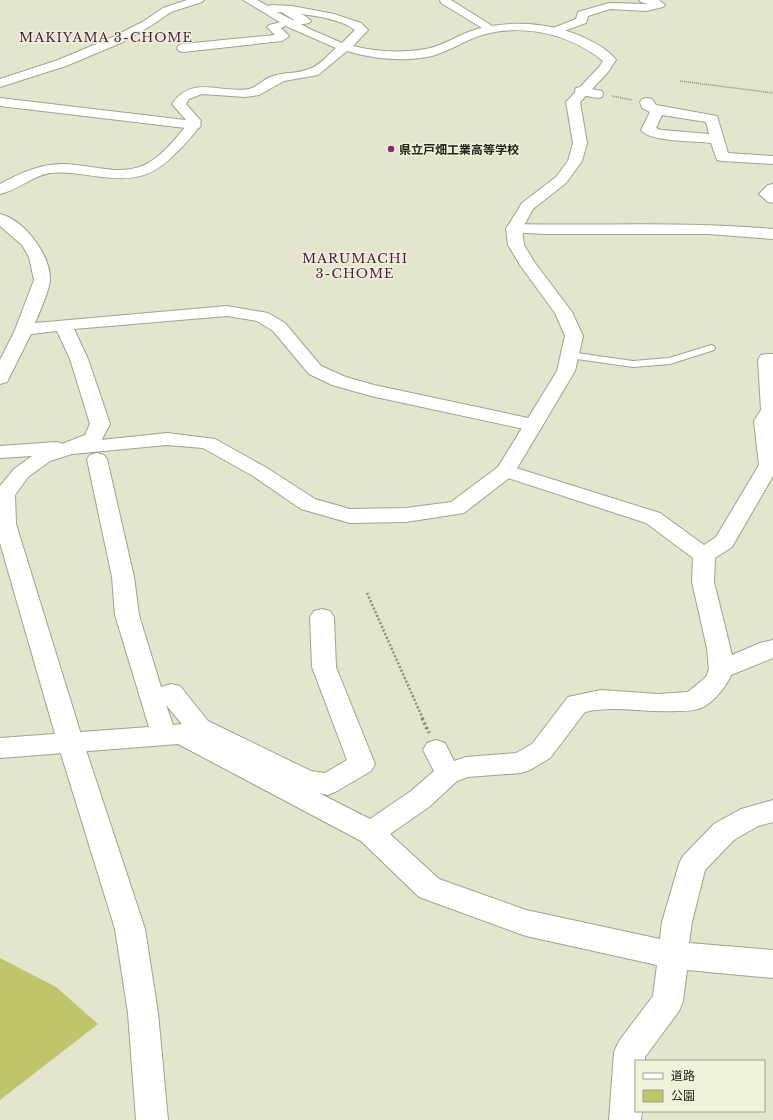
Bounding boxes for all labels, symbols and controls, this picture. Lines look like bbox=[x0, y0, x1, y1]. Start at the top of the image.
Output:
district label: MAKIYAMA 3-CHOME bbox=[19, 29, 193, 46]
place label: 県立戸畑工業高等学校 bbox=[399, 142, 519, 157]
marker: 県立戸畑工業高等学校 bbox=[386, 144, 396, 154]
district label: MARUMACHI 3-CHOME bbox=[302, 250, 408, 282]
legend bbox=[635, 1060, 765, 1112]
text: 道路 bbox=[671, 1068, 695, 1083]
text: 公園 bbox=[671, 1088, 695, 1103]

